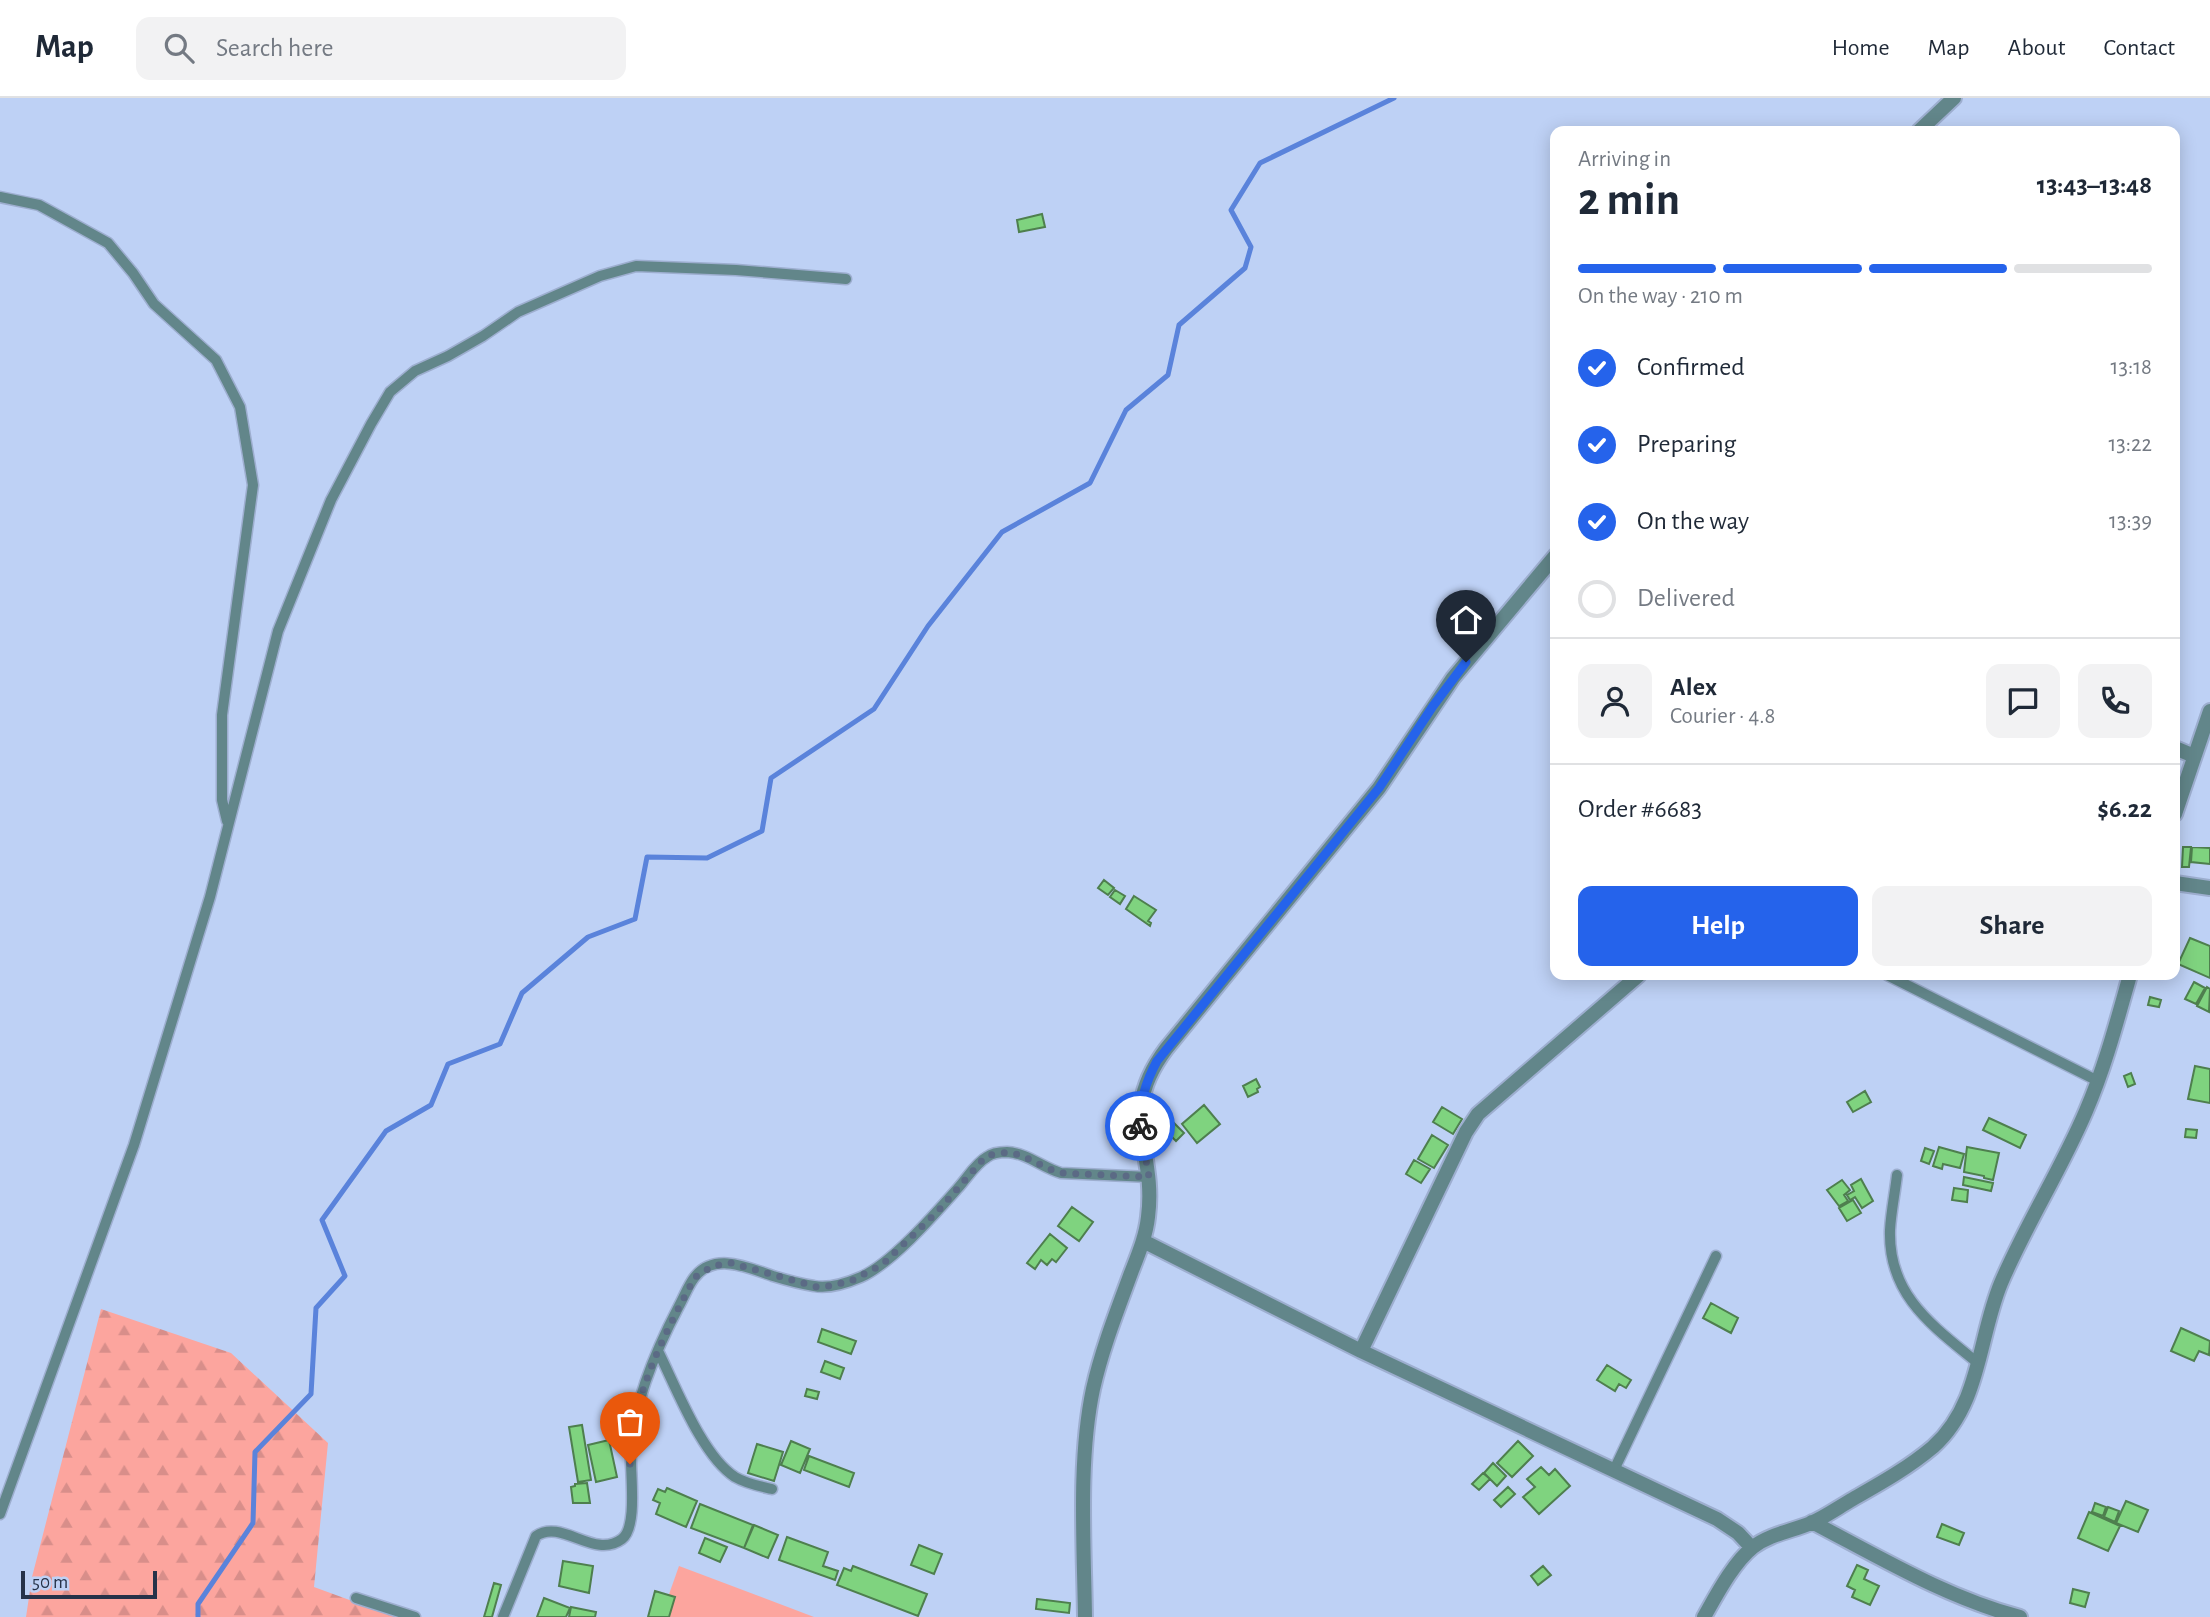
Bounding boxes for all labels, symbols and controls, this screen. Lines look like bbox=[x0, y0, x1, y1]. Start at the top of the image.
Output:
search box bbox=[136, 17, 626, 80]
icon: search bbox=[160, 29, 198, 67]
text: Map bbox=[35, 31, 94, 64]
text: Search here bbox=[216, 35, 334, 61]
text: Home bbox=[1832, 36, 1890, 60]
text: Map bbox=[1928, 36, 1970, 60]
text: About bbox=[2008, 36, 2065, 60]
text: Contact bbox=[2103, 36, 2175, 60]
text: Arriving in bbox=[1578, 148, 1671, 171]
text: 13:43–13:48 bbox=[2037, 172, 2152, 198]
text: 2 min bbox=[1578, 177, 1680, 223]
text: On the way · 210 m bbox=[1578, 285, 1743, 308]
icon: check bbox=[1578, 349, 1616, 387]
text: Confirmed bbox=[1637, 354, 1745, 380]
text: 13:18 bbox=[2111, 356, 2152, 379]
icon: check bbox=[1578, 426, 1616, 464]
text: Preparing bbox=[1637, 431, 1736, 457]
text: 13:22 bbox=[2108, 433, 2152, 456]
icon: check bbox=[1578, 503, 1616, 541]
text: On the way bbox=[1637, 508, 1749, 534]
text: 13:39 bbox=[2109, 510, 2152, 533]
text: Delivered bbox=[1637, 585, 1735, 611]
pin bbox=[1436, 590, 1496, 662]
icon: home bbox=[1447, 601, 1485, 639]
button: person bbox=[1578, 664, 1652, 738]
button: chat bbox=[1986, 664, 2060, 738]
button: phone bbox=[2078, 664, 2152, 738]
text: Alex bbox=[1670, 674, 1717, 700]
text: Courier · 4.8 bbox=[1670, 705, 1775, 728]
text: Order #6683 bbox=[1578, 796, 1702, 822]
text: $6.22 bbox=[2097, 796, 2152, 822]
button: Help bbox=[1578, 886, 1858, 966]
button: Share bbox=[1872, 886, 2152, 966]
courier bbox=[1105, 1091, 1175, 1161]
icon: bike bbox=[1121, 1107, 1159, 1145]
pin bbox=[600, 1392, 660, 1464]
icon: bag bbox=[611, 1403, 649, 1441]
scale bar bbox=[21, 1568, 158, 1600]
text: 50 m bbox=[32, 1573, 68, 1592]

